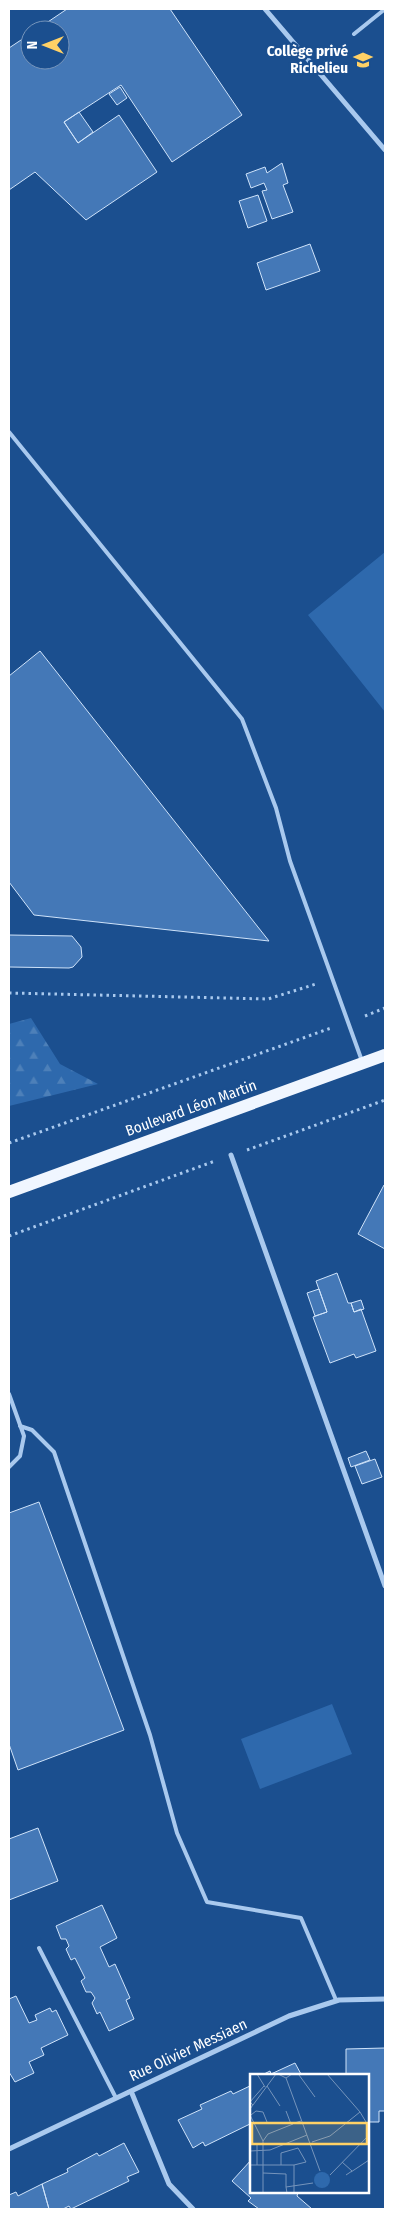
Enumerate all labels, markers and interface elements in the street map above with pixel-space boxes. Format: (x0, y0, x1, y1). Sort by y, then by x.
north arrow (20, 20, 70, 70)
text: N (24, 41, 41, 49)
place label: Collège privé Richelieu (267, 42, 348, 77)
school or university icon: Collège privé Richelieu (352, 49, 374, 71)
street label: Boulevard Léon Martin (123, 1076, 259, 1140)
street label: Rue Olivier Messiaen (126, 2015, 250, 2085)
inset map (250, 2074, 369, 2193)

